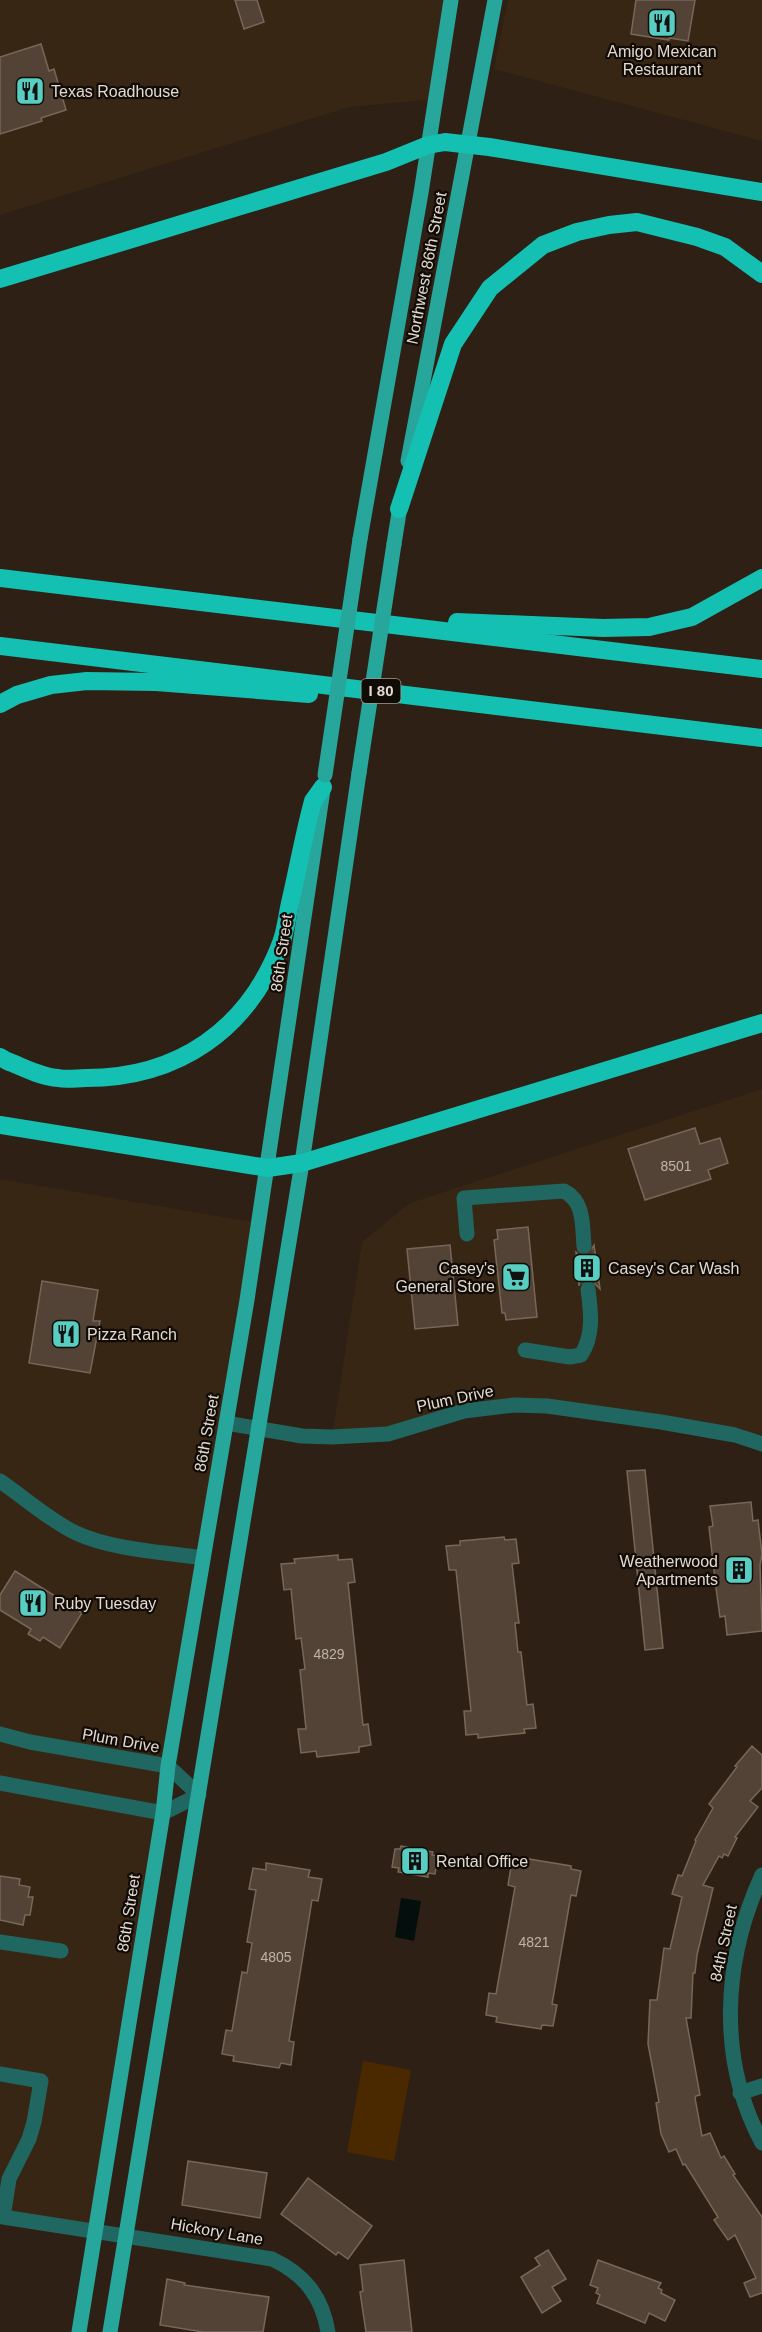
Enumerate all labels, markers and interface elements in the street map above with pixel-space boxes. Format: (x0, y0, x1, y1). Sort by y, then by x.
restaurant icon: Amigo Mexican Restaurant (646, 7, 678, 39)
place label: Amigo Mexican Restaurant (607, 43, 717, 78)
restaurant icon: Texas Roadhouse (14, 75, 46, 107)
place label: Texas Roadhouse (51, 83, 179, 100)
street label: Northwest 86th Street (403, 190, 450, 346)
road number: I 80 (362, 679, 400, 703)
street label: 86th Street (268, 913, 295, 993)
house number: 8501 (660, 1158, 692, 1174)
building icon: Casey's Car Wash (571, 1252, 603, 1284)
place label: Casey's General Store (395, 1260, 495, 1295)
place label: Casey's Car Wash (608, 1260, 739, 1277)
supermarket icon: Casey's General Store (500, 1261, 532, 1293)
restaurant icon: Pizza Ranch (50, 1318, 82, 1350)
place label: Pizza Ranch (87, 1326, 177, 1343)
street label: Plum Drive (415, 1382, 495, 1415)
street label: 86th Street (191, 1393, 222, 1473)
place label: Weatherwood Apartments (620, 1553, 718, 1588)
building icon: Weatherwood Apartments (723, 1554, 755, 1586)
restaurant icon: Ruby Tuesday (17, 1587, 49, 1619)
place label: Ruby Tuesday (54, 1595, 156, 1612)
house number: 4829 (313, 1646, 345, 1662)
street label: Plum Drive (81, 1725, 161, 1756)
building icon: Rental Office (399, 1845, 431, 1877)
place label: Rental Office (436, 1853, 528, 1870)
street label: 86th Street (114, 1873, 143, 1953)
street label: 84th Street (707, 1903, 740, 1983)
house number: 4821 (518, 1934, 550, 1950)
house number: 4805 (260, 1949, 292, 1965)
street label: Hickory Lane (169, 2215, 264, 2248)

